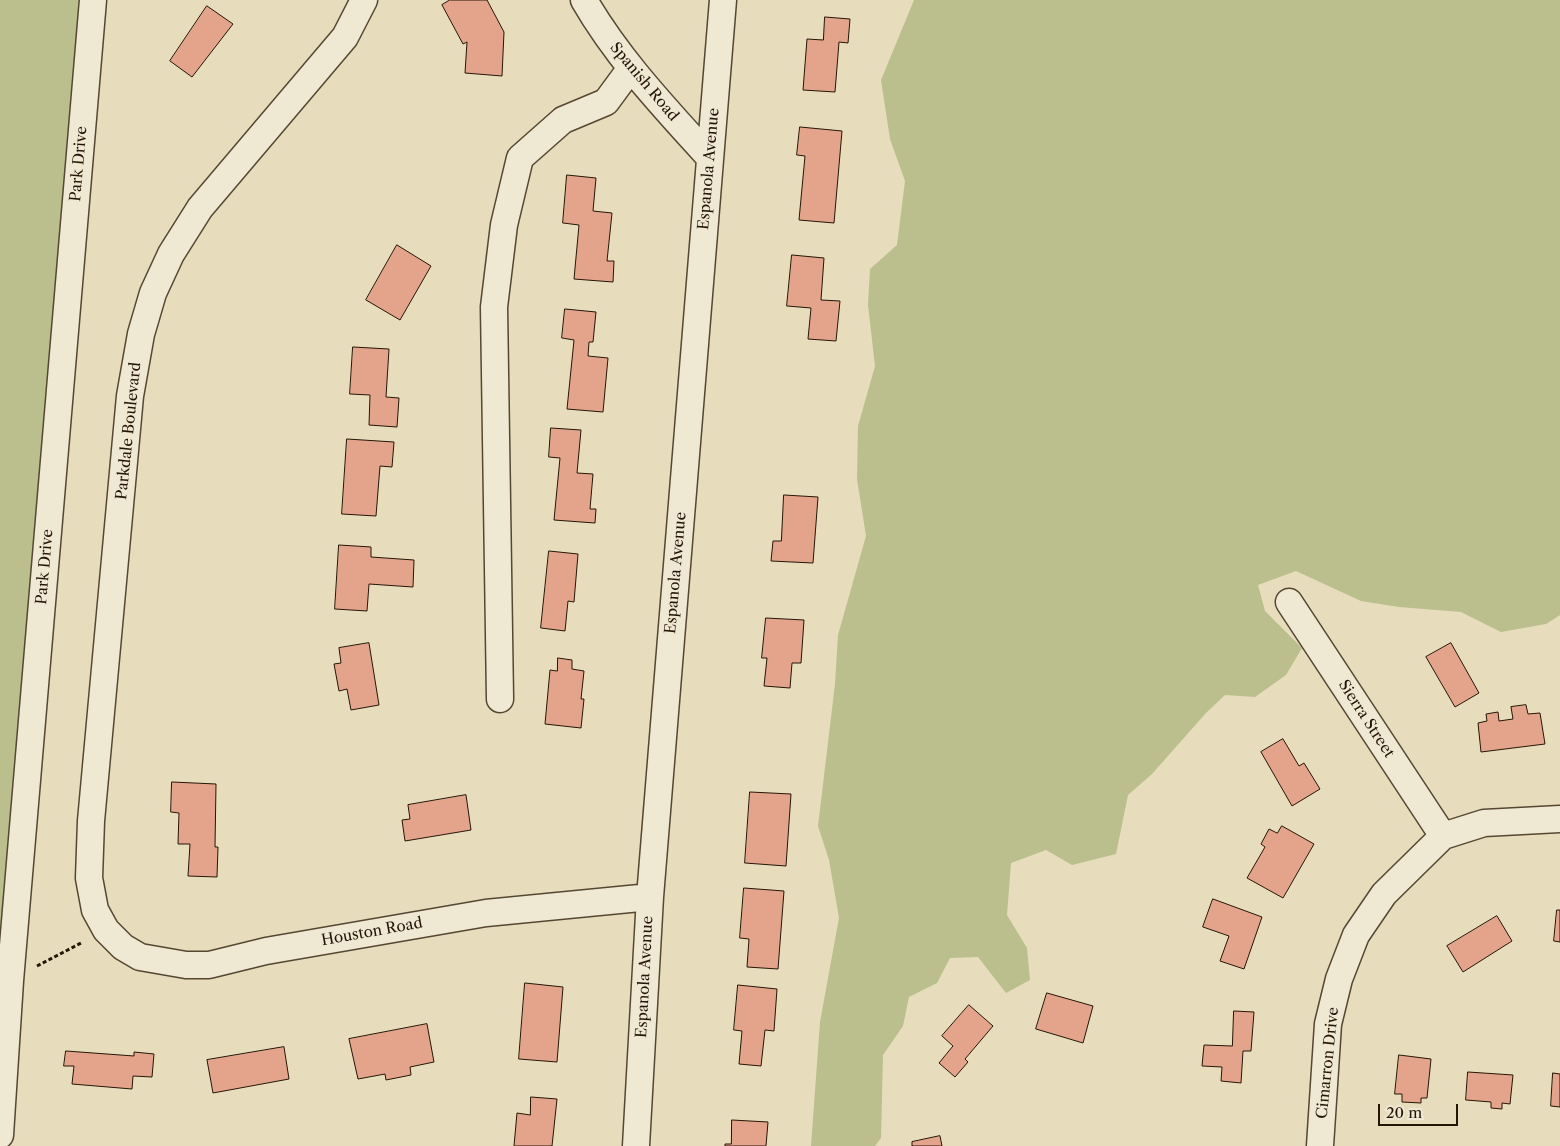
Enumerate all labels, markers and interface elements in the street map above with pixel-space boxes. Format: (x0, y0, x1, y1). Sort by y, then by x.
street label: Spanish Road (606, 39, 682, 125)
street label: Espanola Avenue (695, 107, 723, 231)
street label: Park Drive (67, 126, 91, 202)
street label: Parkdale Boulevard (113, 361, 145, 501)
street label: Espanola Avenue (662, 511, 690, 635)
street label: Park Drive (33, 529, 57, 605)
street label: Sierra Street (1334, 677, 1398, 761)
street label: Houston Road (320, 914, 424, 950)
street label: Espanola Avenue (633, 915, 657, 1039)
street label: Cimarron Drive (1313, 1006, 1343, 1120)
scale bar (1380, 1094, 1460, 1126)
text: 20 m (1386, 1103, 1422, 1122)

